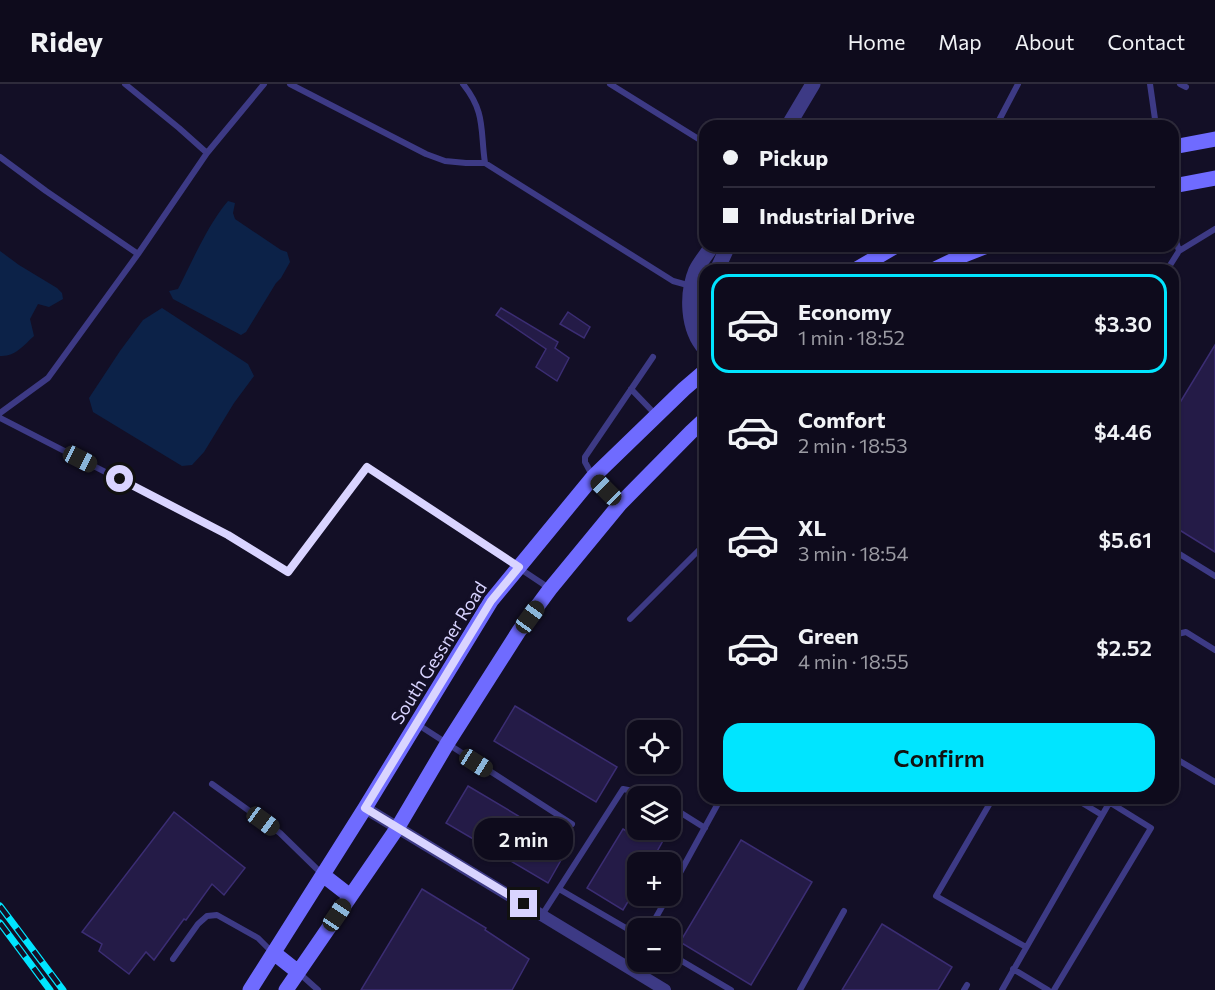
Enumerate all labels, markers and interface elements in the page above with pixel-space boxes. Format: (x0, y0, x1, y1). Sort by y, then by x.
text: Ridey (30, 24, 103, 58)
text: Home (848, 29, 905, 54)
text: Map (938, 29, 982, 54)
text: About (1015, 29, 1074, 54)
text: Contact (1107, 29, 1185, 54)
text: Pickup (759, 144, 828, 171)
text: Industrial Drive (759, 202, 915, 229)
icon: car (726, 297, 780, 351)
text: Economy (798, 298, 892, 325)
text: $3.30 (1094, 310, 1152, 337)
text: 1 min · 18:52 (798, 325, 905, 349)
icon: car (726, 405, 780, 459)
text: Comfort (798, 406, 886, 433)
text: $4.46 (1094, 418, 1152, 445)
text: 2 min · 18:53 (798, 433, 908, 457)
car (60, 443, 100, 475)
route start (106, 465, 133, 492)
car (587, 471, 625, 509)
icon: car (726, 513, 780, 567)
text: XL (798, 514, 826, 541)
text: $5.61 (1098, 526, 1152, 553)
text: 3 min · 18:54 (798, 541, 909, 565)
street label: South Gessner Road (385, 577, 491, 728)
car (512, 597, 548, 637)
icon: car (726, 621, 780, 675)
text: Green (798, 622, 859, 649)
text: $2.52 (1096, 634, 1152, 661)
text: 4 min · 18:55 (798, 649, 909, 673)
map controls (627, 720, 681, 972)
button: locate (627, 720, 681, 774)
button: Confirm (723, 723, 1155, 792)
car (456, 746, 496, 780)
button: layers (627, 786, 681, 840)
car (243, 803, 283, 839)
callout: 2 min (474, 817, 574, 859)
text: 2 min (499, 827, 548, 851)
button: + (627, 852, 681, 906)
route end (510, 890, 537, 917)
car (319, 895, 355, 935)
button: − (627, 918, 681, 972)

